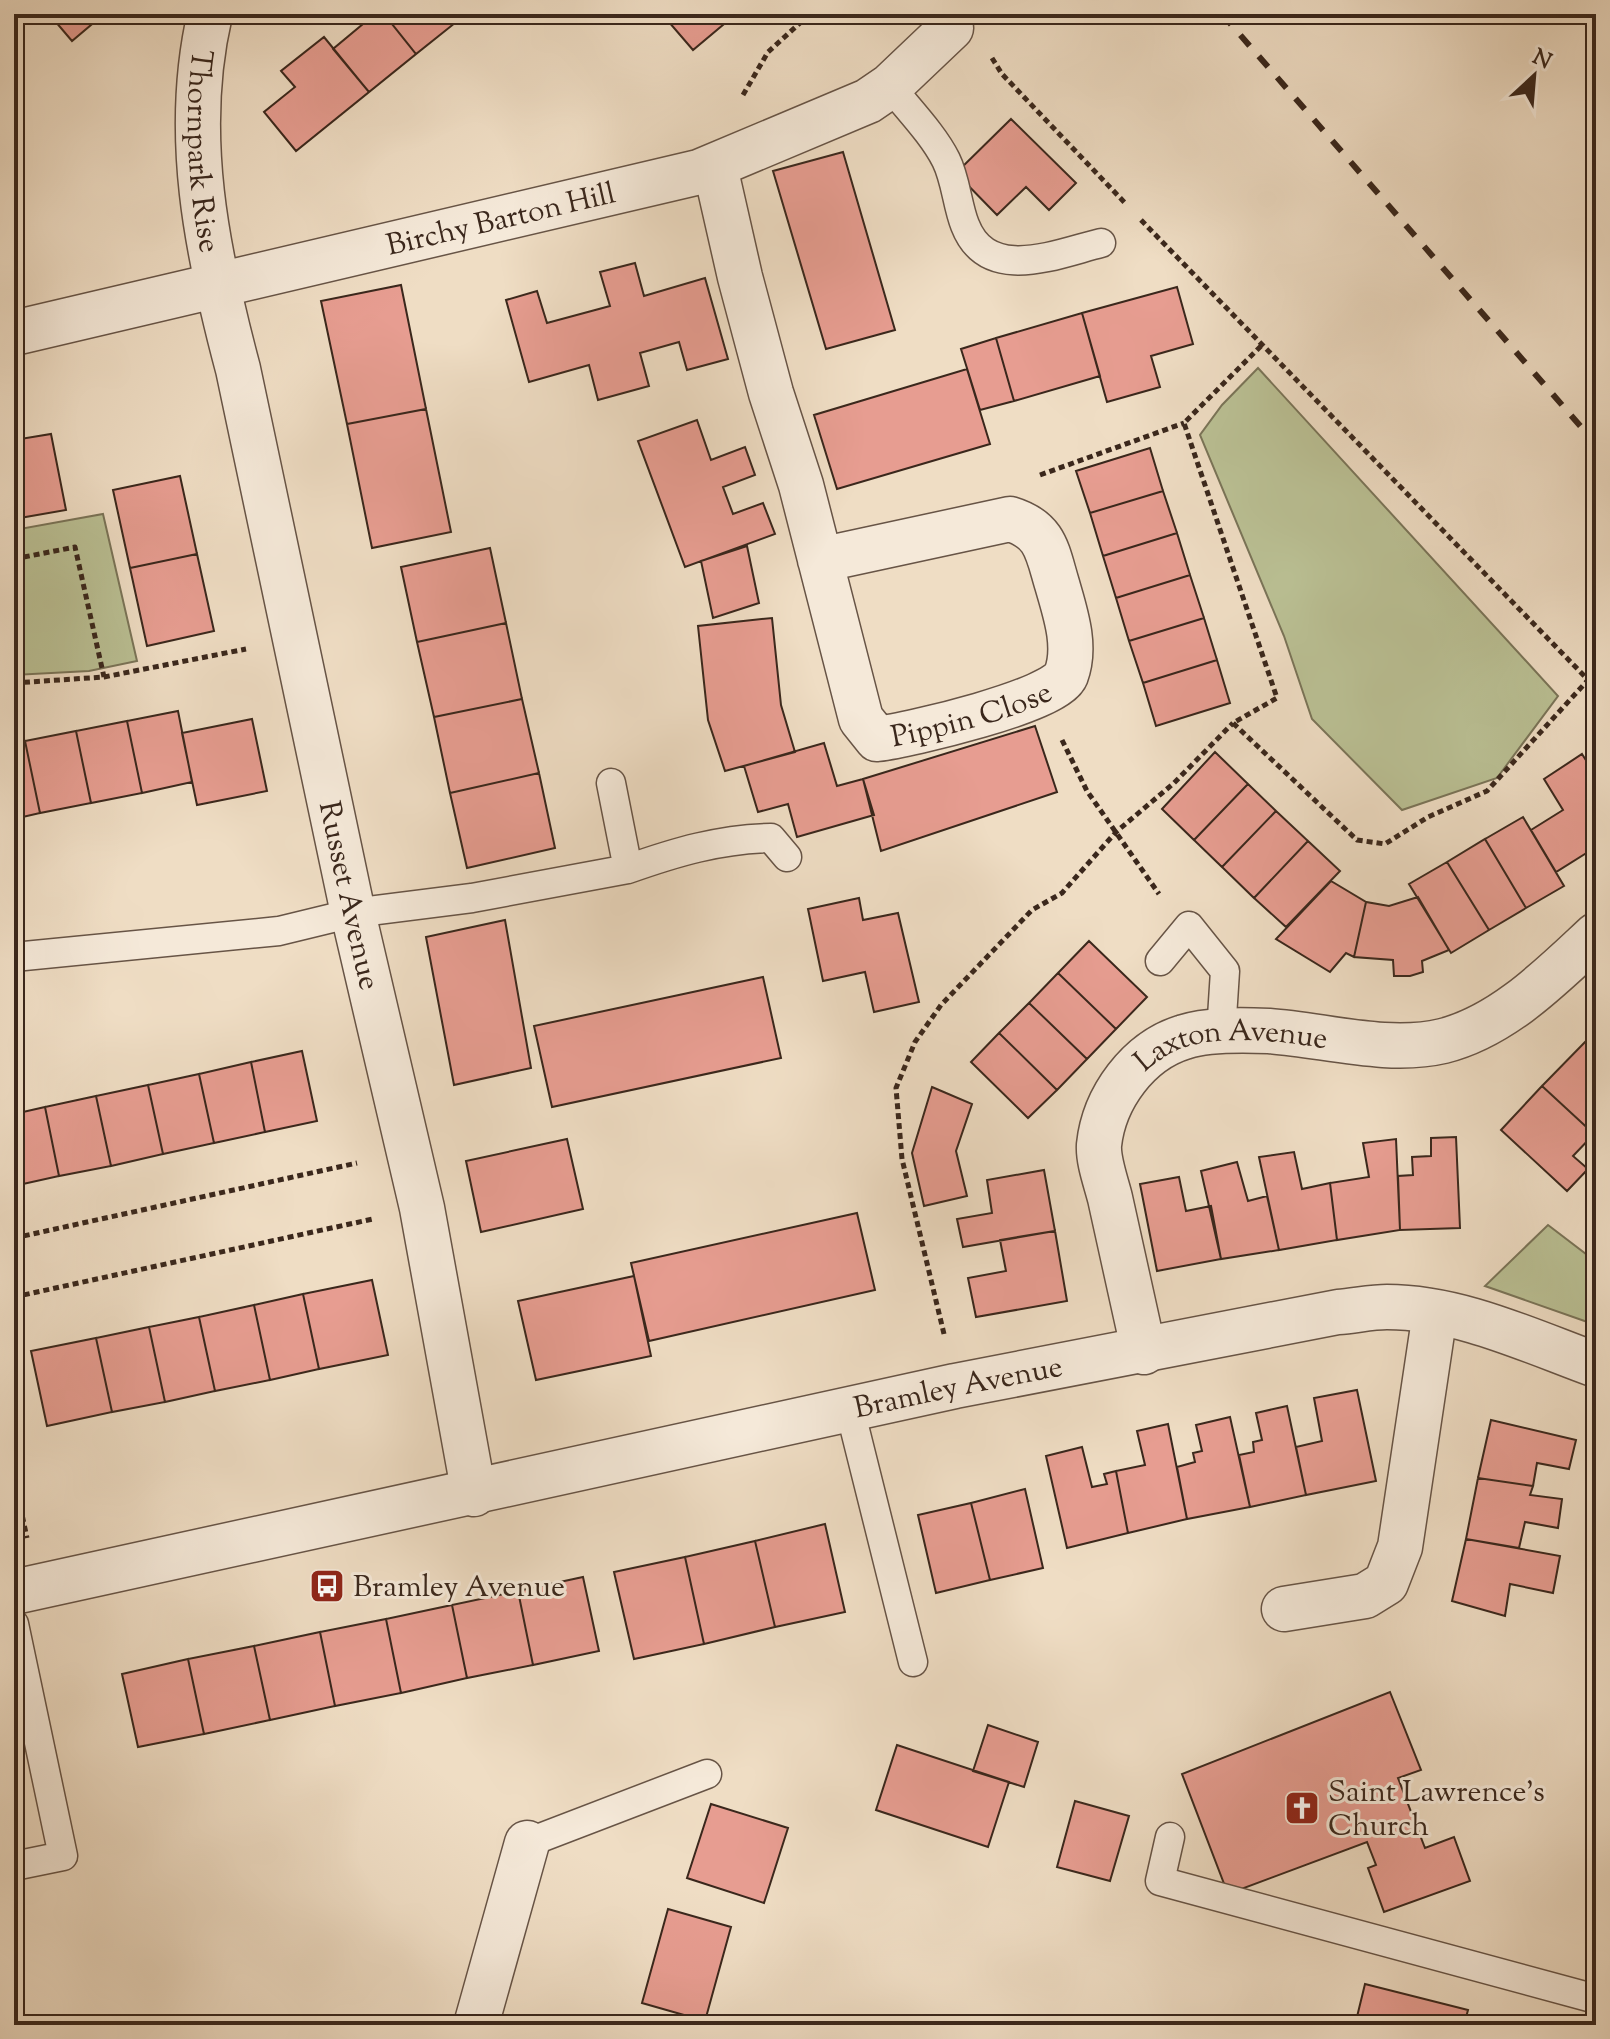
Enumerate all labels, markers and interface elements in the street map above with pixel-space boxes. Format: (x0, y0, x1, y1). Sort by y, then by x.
north arrow (1494, 36, 1574, 116)
text: N (1527, 42, 1557, 79)
street label: Thornpark Rise (174, 47, 229, 256)
street label: Birchy Barton Hill (382, 173, 620, 269)
street label: Pippin Close (887, 672, 1060, 760)
street label: Russet Avenue (306, 797, 389, 995)
street label: Laxton Avenue (1125, 1011, 1330, 1083)
street label: Bramley Avenue (850, 1347, 1066, 1432)
bus stop icon: Bramley Avenue (308, 1567, 346, 1605)
place label: Bramley Avenue (353, 1567, 565, 1610)
place label: Saint Lawrence's Church (1328, 1772, 1545, 1849)
church icon: Saint Lawrence's Church (1283, 1789, 1321, 1827)

